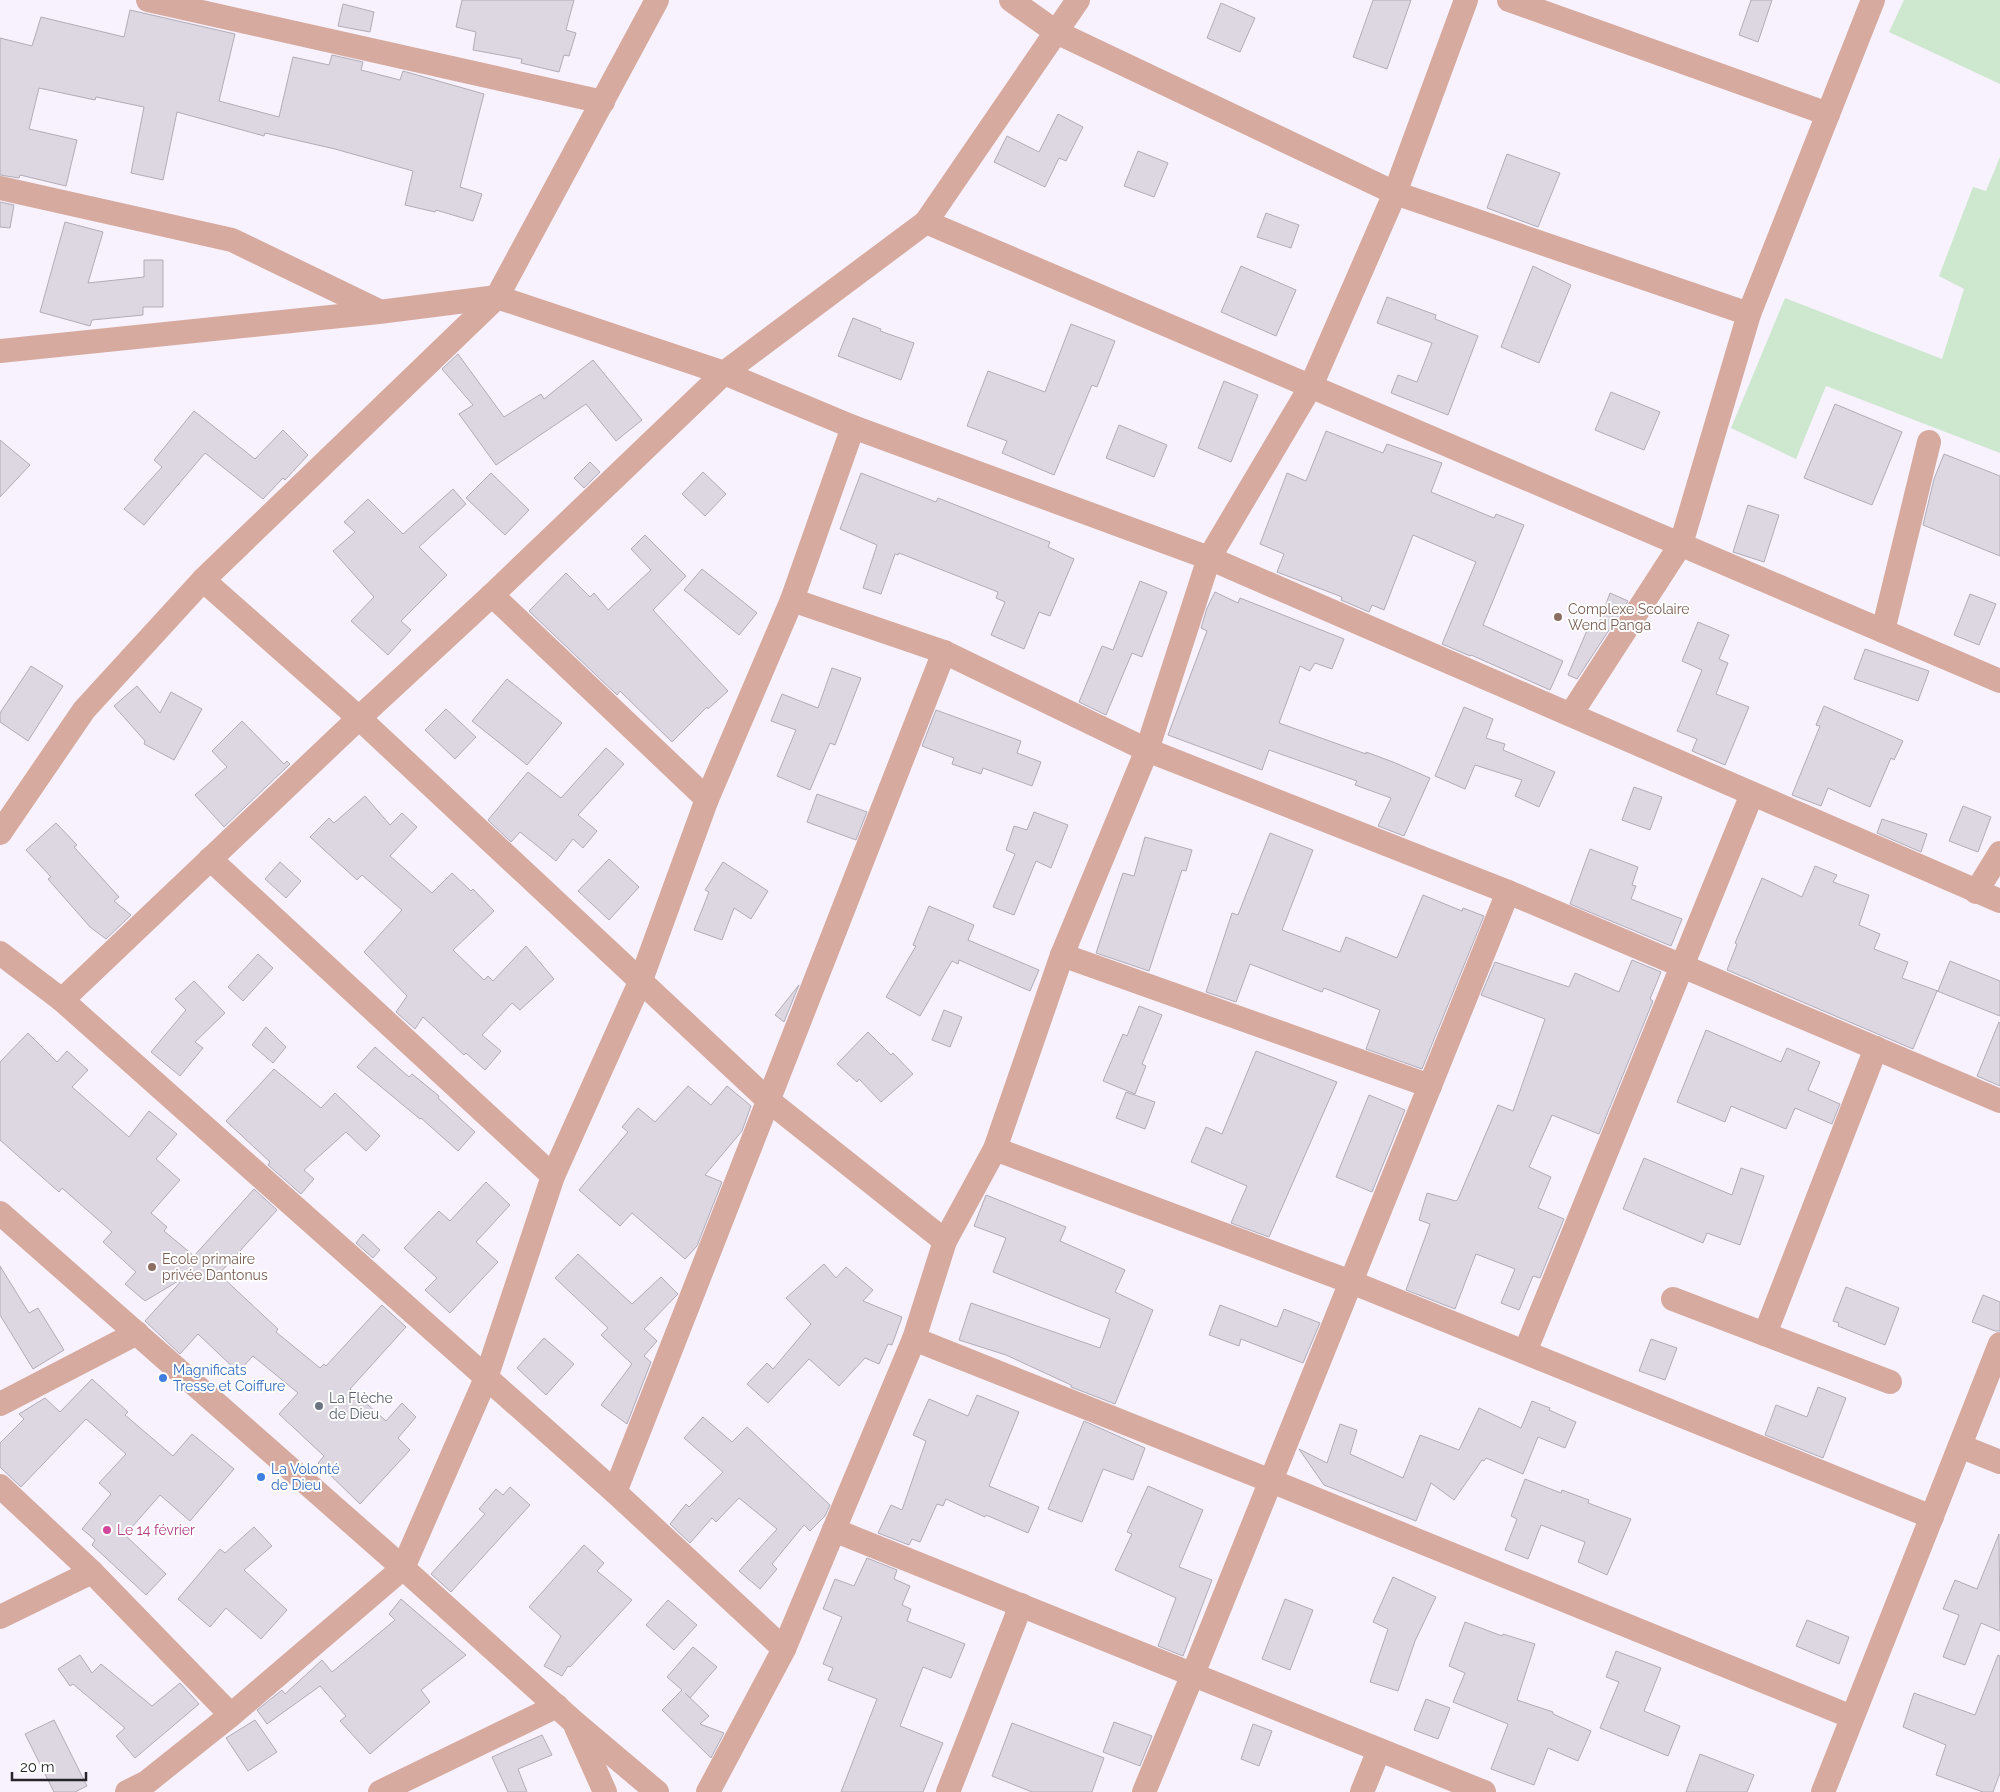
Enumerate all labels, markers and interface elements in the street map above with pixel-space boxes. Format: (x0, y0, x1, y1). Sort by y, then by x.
place label: Complexe Scolaire Wend Panga (1568, 601, 1690, 633)
marker: Complexe Scolaire Wend Panga (1552, 611, 1564, 623)
place label: Ecole primaire privée Dantonus (162, 1251, 268, 1283)
marker: Ecole primaire privée Dantonus (146, 1261, 158, 1273)
place label: Magnificats Tresse et Coiffure (173, 1362, 285, 1394)
marker: Magnificats Tresse et Coiffure (157, 1372, 169, 1384)
place label: La Flèche de Dieu (329, 1390, 393, 1422)
marker: La Flèche de Dieu (313, 1400, 325, 1412)
place label: La Volonté de Dieu (271, 1461, 340, 1493)
marker: La Volonté de Dieu (255, 1471, 267, 1483)
place label: Le 14 février (117, 1522, 195, 1538)
marker: Le 14 février (101, 1524, 113, 1536)
scale bar (12, 1750, 86, 1782)
text: 20 m (20, 1758, 55, 1776)

